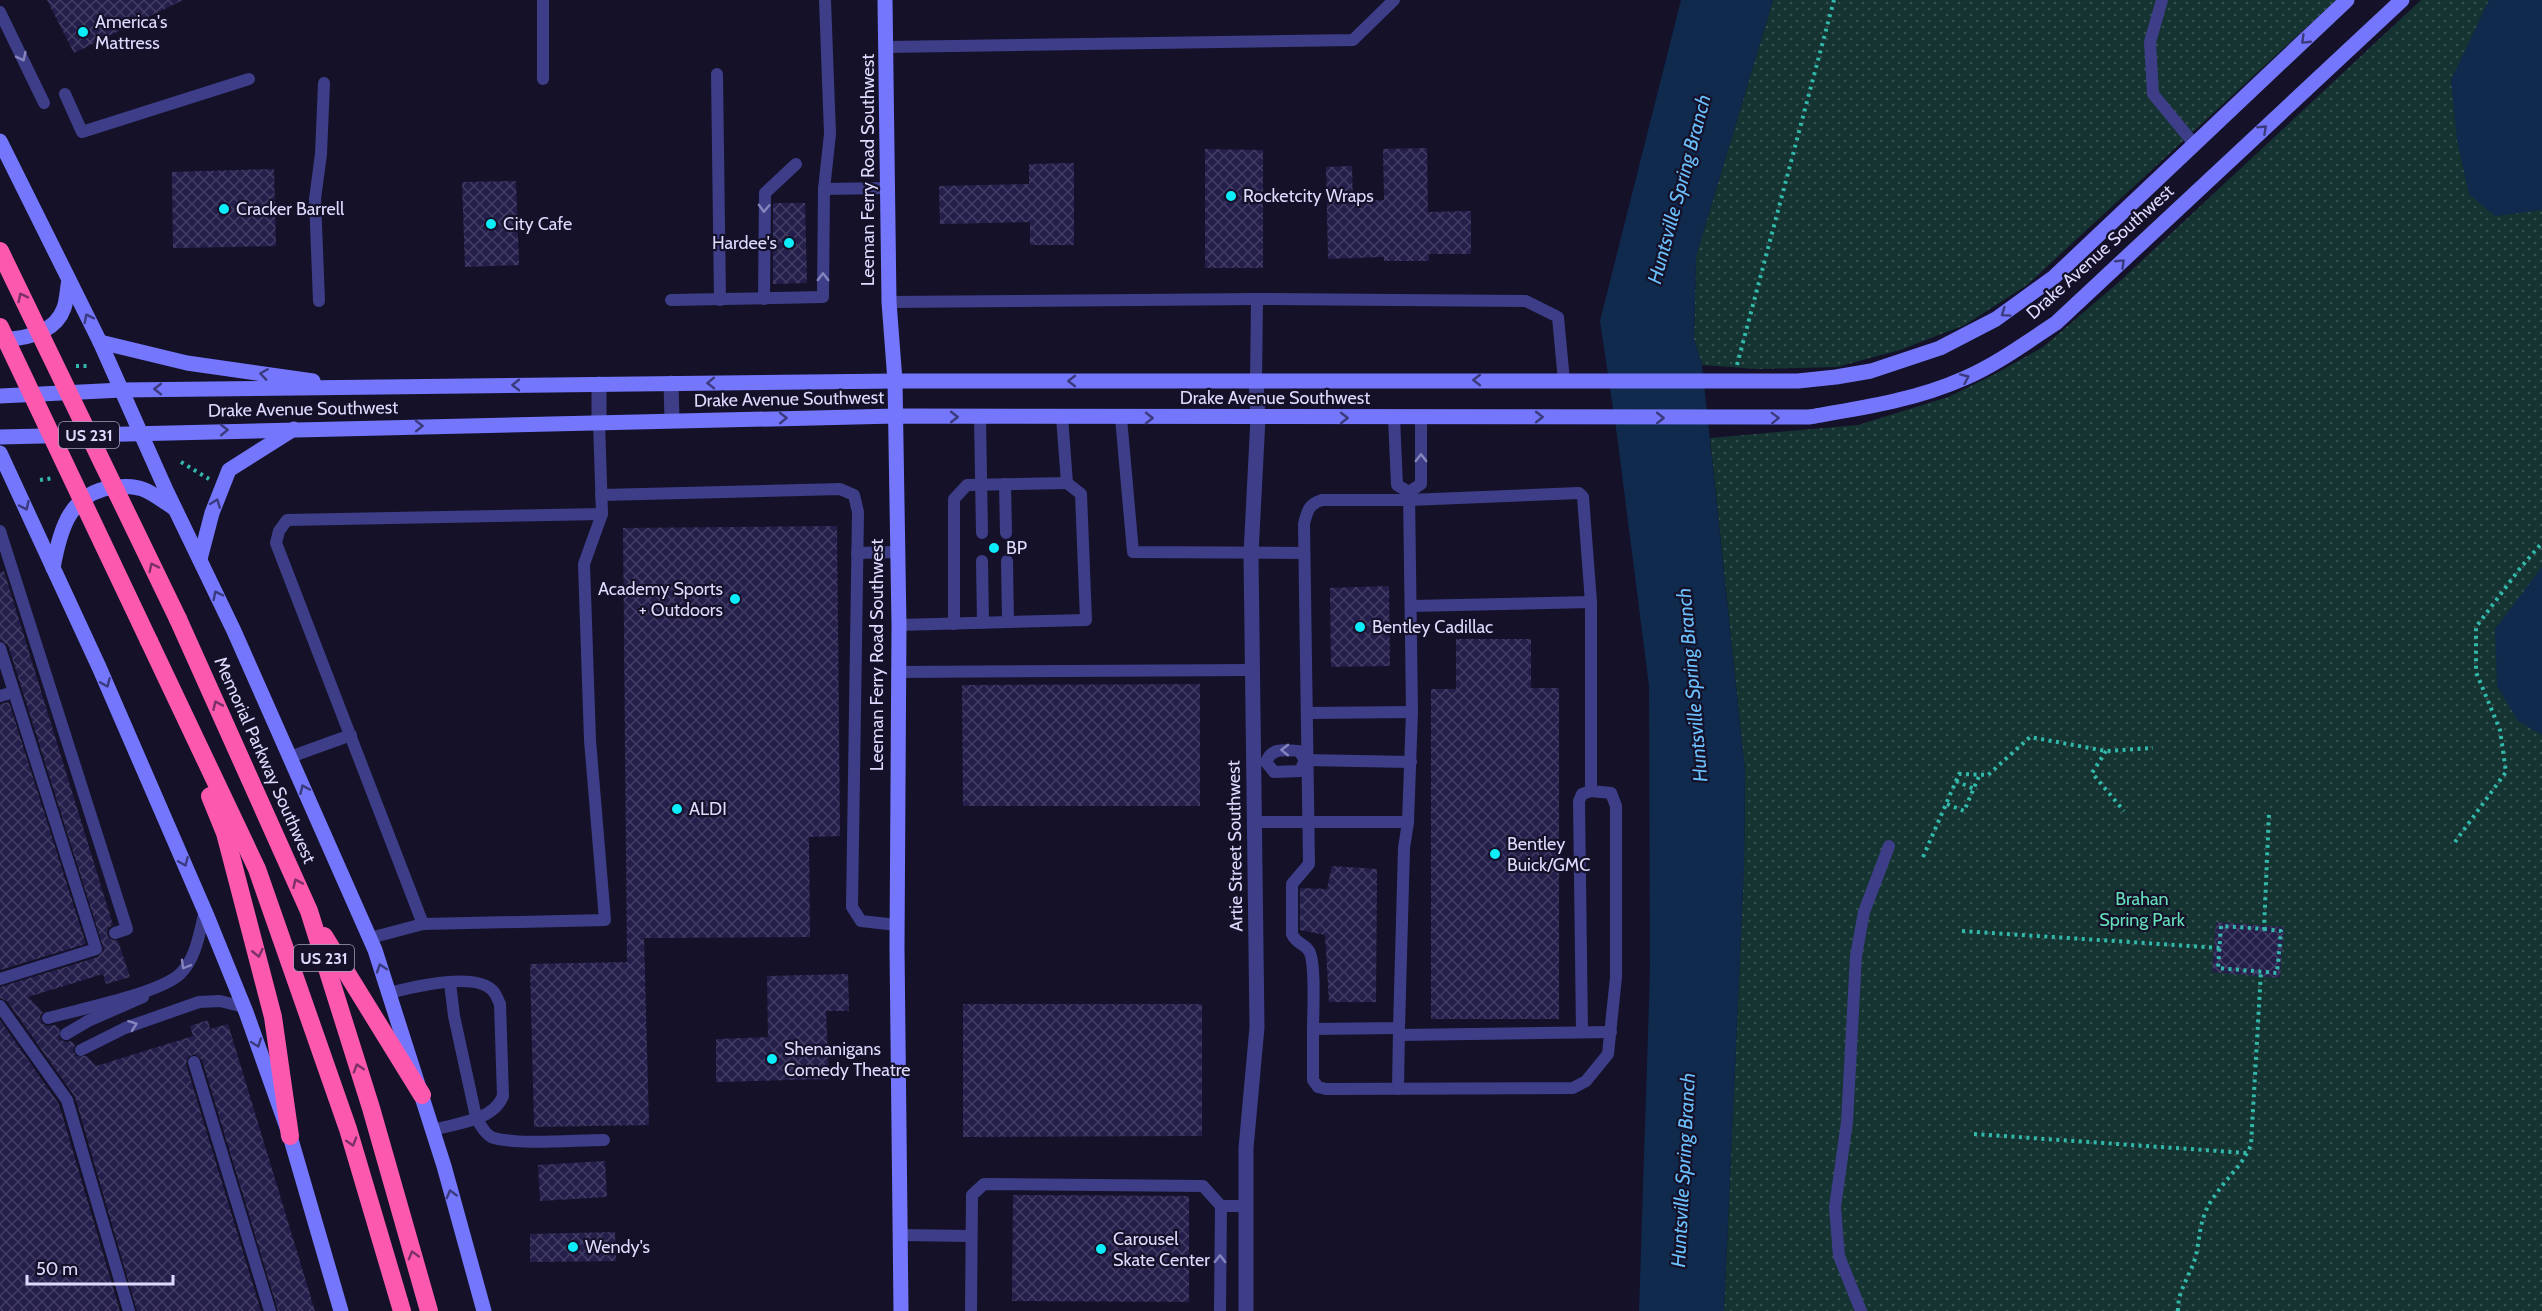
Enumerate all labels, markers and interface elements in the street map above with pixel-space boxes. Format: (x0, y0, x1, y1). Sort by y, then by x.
place label: America's Mattress (95, 11, 167, 54)
marker: America's Mattress (76, 25, 90, 39)
one-way arrow (2301, 33, 2312, 44)
one-way arrow (15, 51, 27, 62)
street label: Leeman Ferry Road Southwest (857, 54, 879, 286)
water label: Huntsville Spring Branch (1642, 92, 1716, 286)
one-way arrow (2256, 125, 2266, 136)
street label: Drake Avenue Southwest (2022, 180, 2178, 324)
place label: Rocketcity Wraps (1243, 185, 1374, 207)
marker: Rocketcity Wraps (1224, 189, 1238, 203)
place label: Cracker Barrell (236, 198, 345, 220)
marker: Cracker Barrell (217, 202, 231, 216)
one-way arrow (757, 204, 770, 213)
place label: City Cafe (503, 213, 572, 235)
marker: City Cafe (484, 217, 498, 231)
place label: Hardee's (712, 232, 777, 254)
marker: Hardee's (782, 236, 796, 250)
one-way arrow (2113, 259, 2124, 270)
one-way arrow (817, 273, 830, 282)
one-way arrow (18, 292, 29, 303)
one-way arrow (2001, 306, 2012, 317)
one-way arrow (84, 313, 95, 324)
one-way arrow (260, 368, 269, 380)
one-way arrow (1958, 373, 1969, 385)
one-way arrow (1473, 374, 1482, 386)
one-way arrow (1067, 375, 1076, 387)
one-way arrow (706, 376, 715, 389)
one-way arrow (511, 379, 520, 391)
one-way arrow (154, 383, 163, 396)
street label: Drake Avenue Southwest (694, 386, 884, 412)
street label: Drake Avenue Southwest (1180, 387, 1370, 409)
street label: Drake Avenue Southwest (208, 396, 398, 422)
one-way arrow (950, 411, 959, 423)
one-way arrow (1535, 411, 1544, 423)
one-way arrow (779, 412, 788, 424)
one-way arrow (1145, 412, 1154, 424)
one-way arrow (1340, 412, 1349, 424)
one-way arrow (1656, 412, 1665, 424)
one-way arrow (1771, 412, 1780, 425)
one-way arrow (414, 420, 423, 432)
road number: US 231 (59, 422, 119, 448)
one-way arrow (219, 424, 228, 436)
one-way arrow (1415, 454, 1427, 463)
one-way arrow (209, 498, 221, 509)
one-way arrow (17, 500, 29, 511)
place label: BP (1006, 537, 1027, 559)
street label: Leeman Ferry Road Southwest (866, 539, 888, 771)
marker: BP (987, 541, 1001, 555)
one-way arrow (148, 562, 160, 573)
place label: Academy Sports + Outdoors (598, 578, 723, 621)
water label: Huntsville Spring Branch (1672, 587, 1712, 783)
one-way arrow (213, 590, 224, 601)
marker: Academy Sports + Outdoors (728, 592, 742, 606)
place label: Bentley Cadillac (1372, 616, 1493, 638)
marker: Bentley Cadillac (1353, 620, 1367, 634)
street label: Memorial Parkway Southwest (209, 653, 321, 867)
one-way arrow (99, 677, 111, 688)
one-way arrow (212, 700, 224, 711)
one-way arrow (1280, 744, 1289, 757)
street label: Artie Street Southwest (1223, 760, 1247, 932)
one-way arrow (299, 784, 311, 795)
place label: ALDI (689, 798, 727, 820)
marker: ALDI (670, 802, 684, 816)
place label: Bentley Buick/GMC (1507, 833, 1590, 876)
marker: Bentley Buick/GMC (1488, 847, 1502, 861)
one-way arrow (177, 856, 189, 867)
one-way arrow (292, 878, 304, 889)
park label: Brahan Spring Park (2099, 888, 2186, 931)
road number: US 231 (294, 945, 354, 971)
one-way arrow (250, 948, 263, 958)
one-way arrow (181, 959, 193, 969)
one-way arrow (375, 963, 388, 974)
one-way arrow (127, 1020, 138, 1032)
one-way arrow (250, 1037, 263, 1048)
place label: Shenanigans Comedy Theatre (784, 1038, 911, 1081)
marker: Shenanigans Comedy Theatre (765, 1052, 779, 1066)
one-way arrow (353, 1063, 365, 1074)
water label: Huntsville Spring Branch (1666, 1072, 1700, 1268)
one-way arrow (345, 1136, 357, 1147)
one-way arrow (446, 1189, 459, 1199)
place label: Carousel Skate Center (1113, 1228, 1210, 1271)
place label: Wendy's (585, 1236, 650, 1258)
marker: Wendy's (566, 1240, 580, 1254)
marker: Carousel Skate Center (1094, 1242, 1108, 1256)
scale bar (27, 1248, 172, 1286)
one-way arrow (408, 1250, 420, 1261)
one-way arrow (1214, 1254, 1226, 1263)
text: 50 m (36, 1258, 78, 1280)

